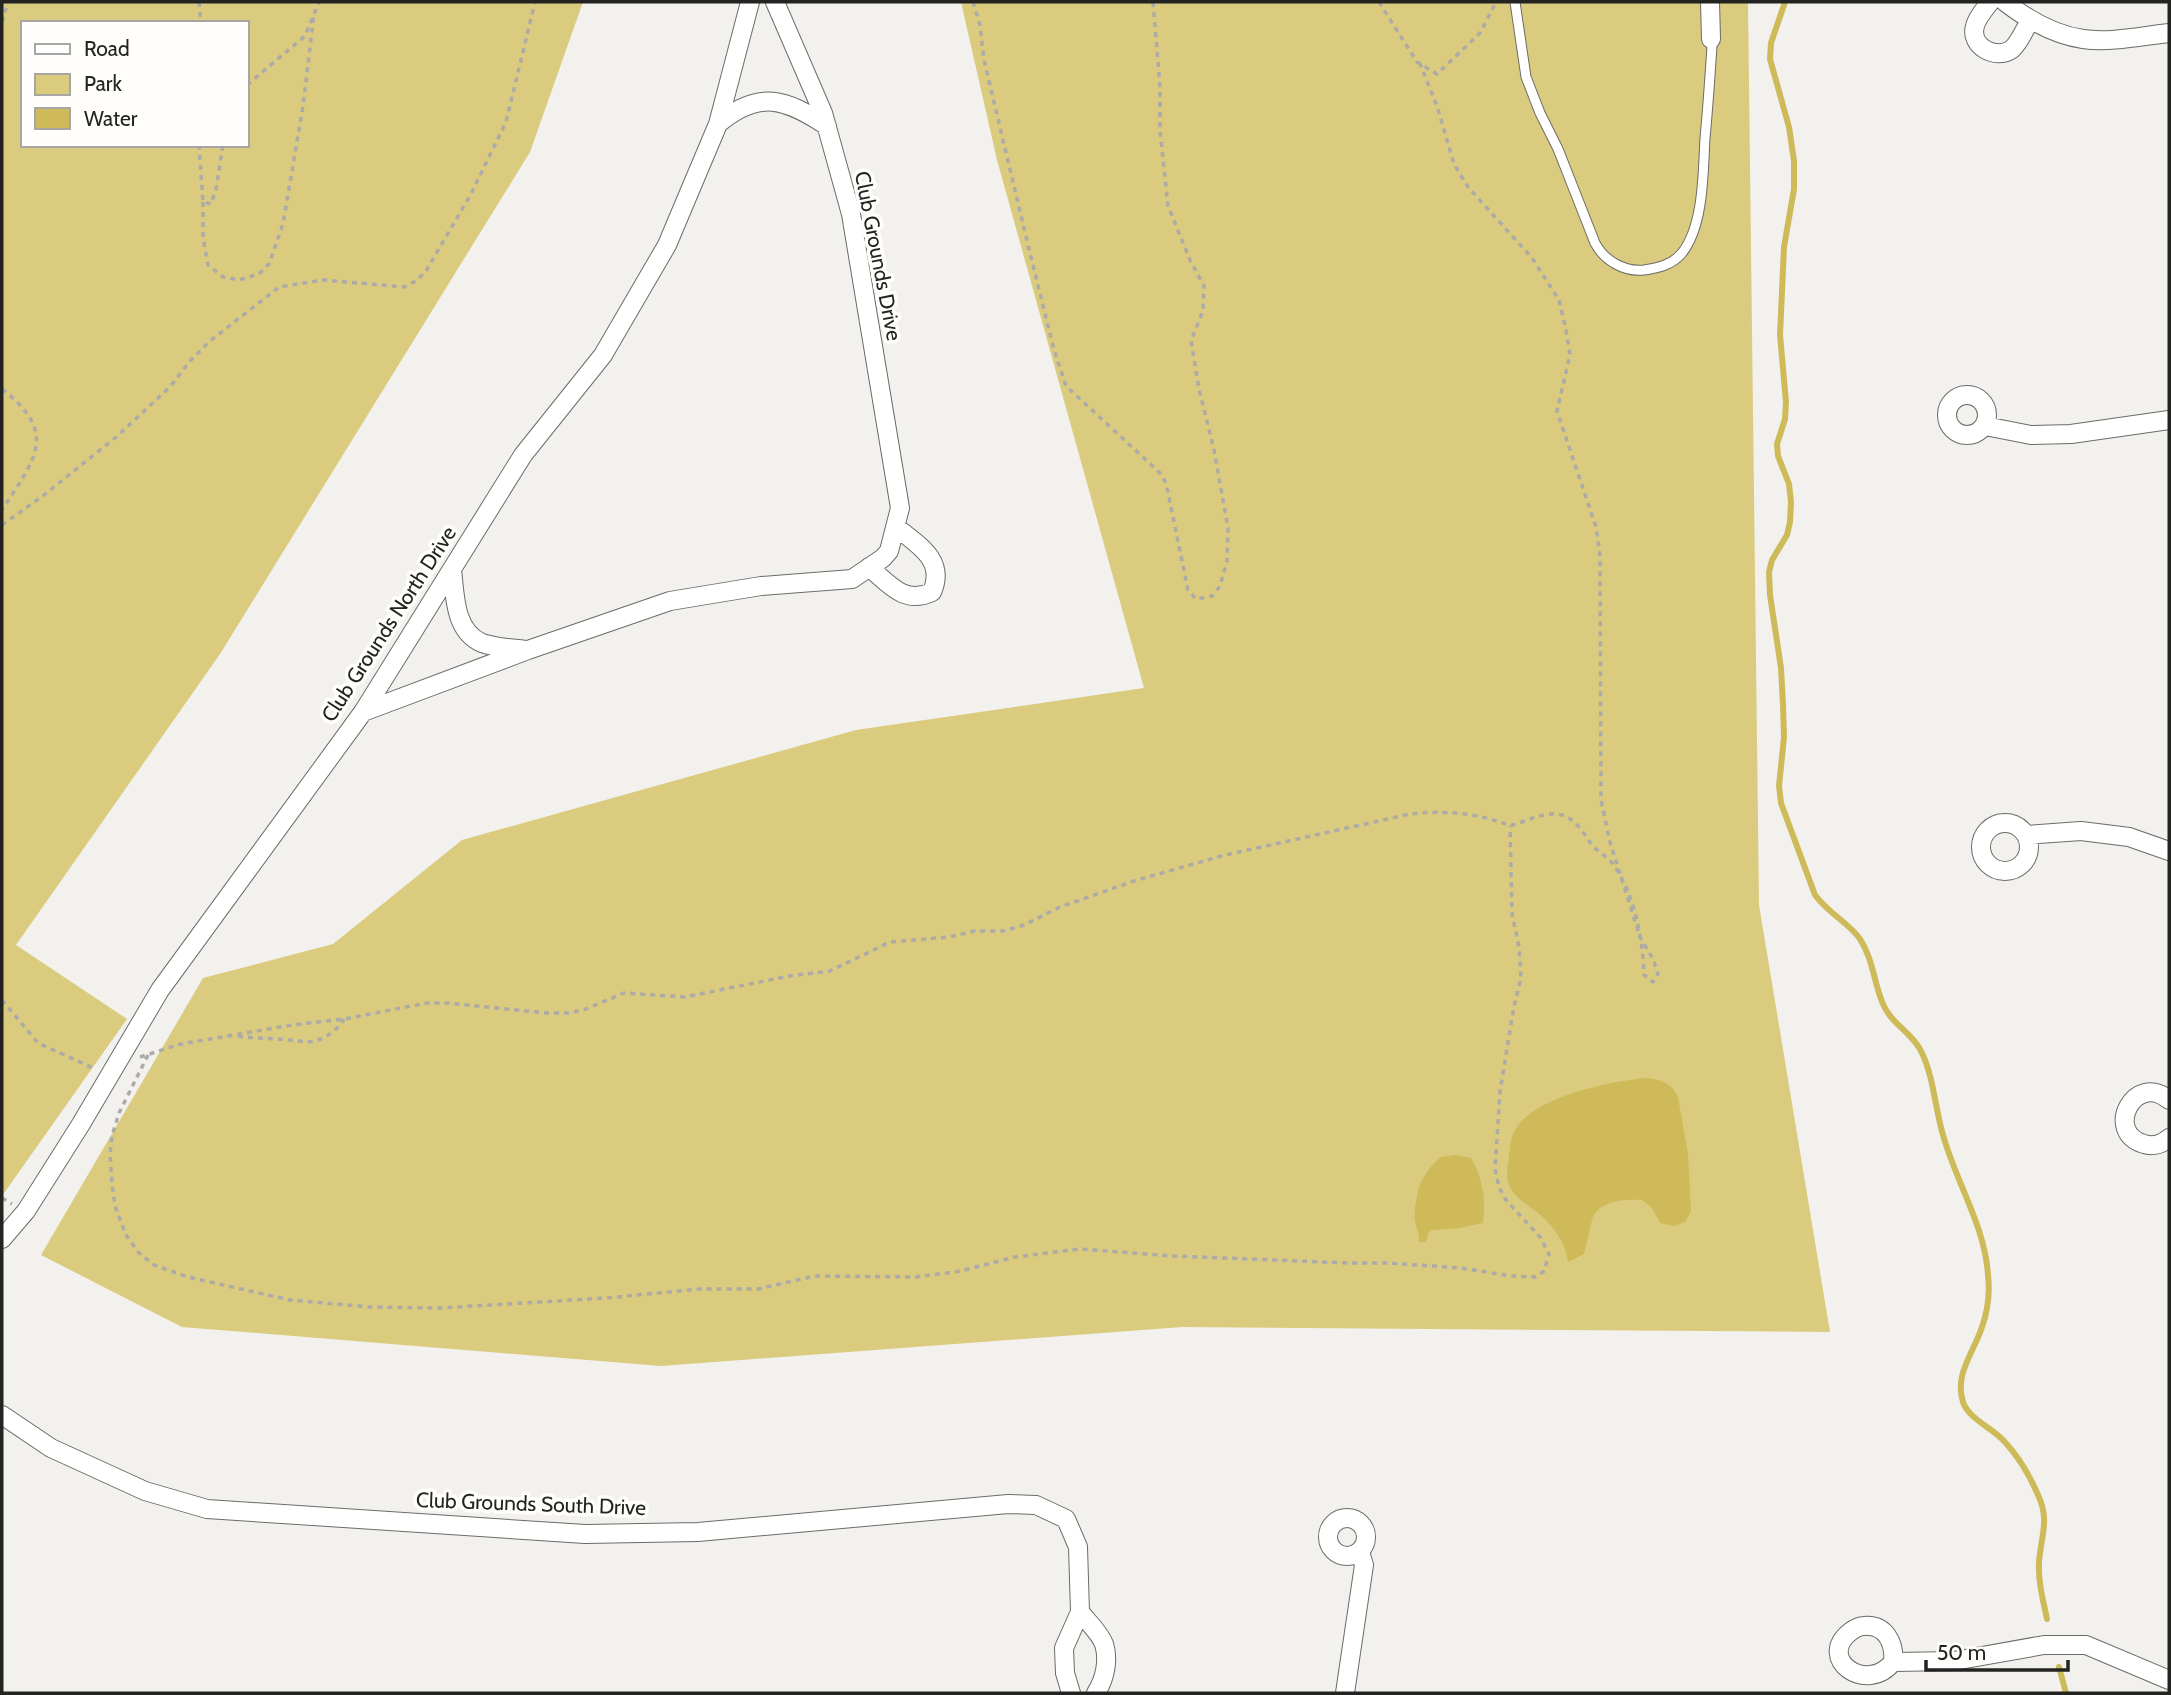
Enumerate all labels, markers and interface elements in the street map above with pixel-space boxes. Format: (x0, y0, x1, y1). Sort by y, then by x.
legend (21, 21, 248, 147)
text: Road (84, 36, 130, 61)
text: Park (84, 71, 122, 96)
text: Water (84, 106, 138, 131)
street label: Club Grounds Drive (850, 169, 907, 343)
street label: Club Grounds North Drive (316, 521, 461, 726)
street label: Club Grounds South Drive (416, 1487, 647, 1520)
scale bar (1926, 1628, 2068, 1672)
text: 50 m (1937, 1640, 1986, 1665)

